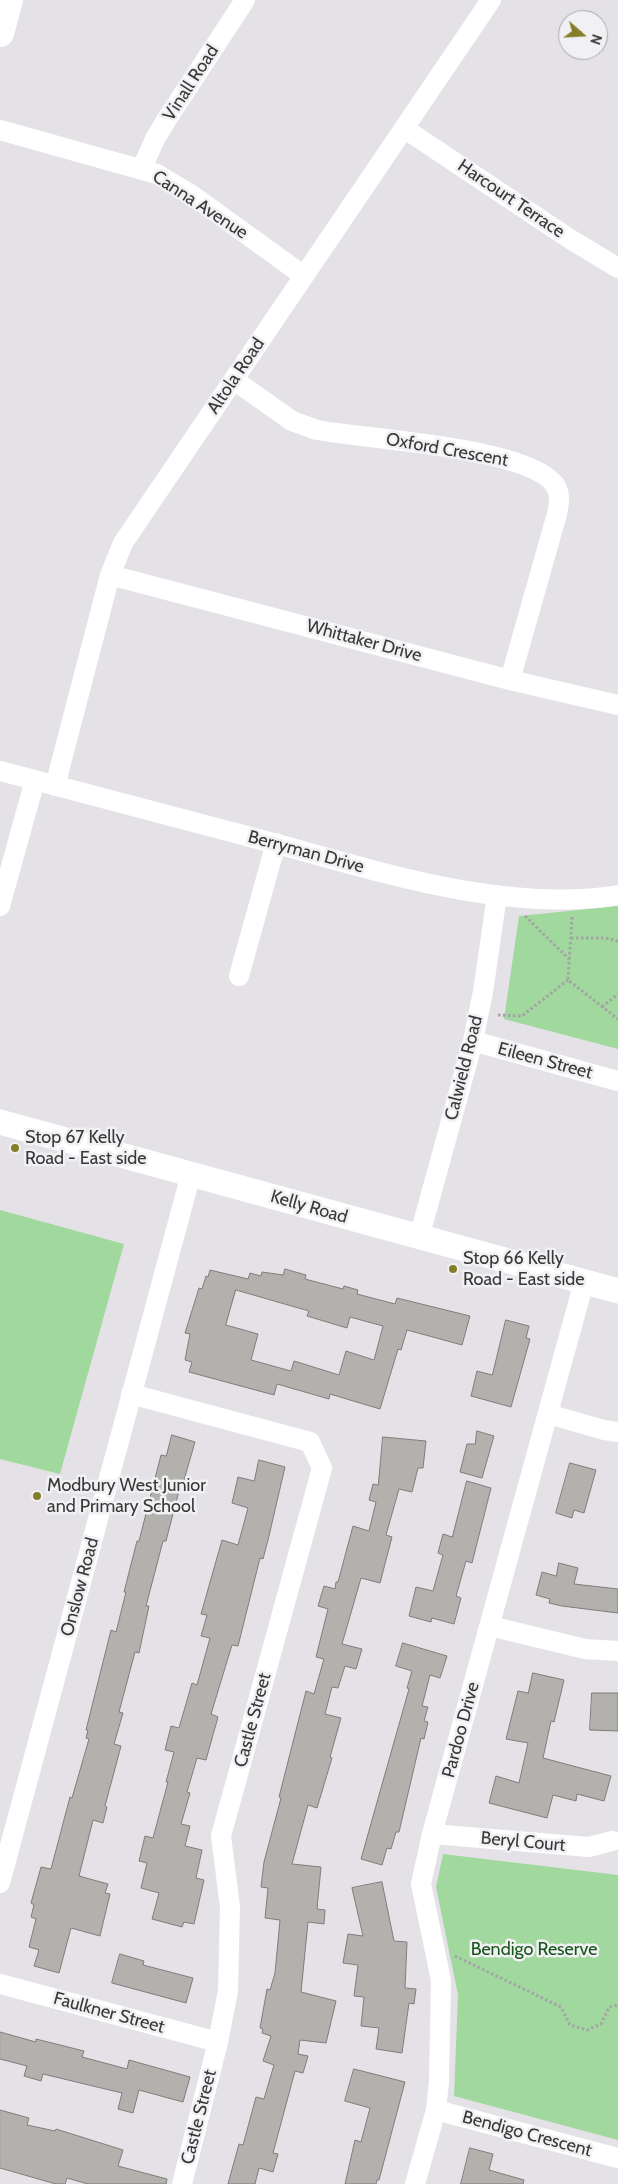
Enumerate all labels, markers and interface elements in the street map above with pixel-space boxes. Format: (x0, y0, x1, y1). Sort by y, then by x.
north arrow (558, 10, 608, 60)
text: N (586, 32, 606, 47)
street label: Vinall Road (159, 41, 223, 125)
street label: Harcourt Terrace (453, 155, 569, 243)
street label: Canna Avenue (148, 166, 252, 244)
street label: Altola Road (203, 334, 269, 418)
street label: Oxford Crescent (384, 429, 510, 471)
street label: Whittaker Drive (304, 615, 424, 667)
street label: Berryman Drive (246, 826, 366, 878)
street label: Calwield Road (441, 1013, 487, 1123)
street label: Eileen Street (495, 1038, 595, 1084)
place label: Stop 67 Kelly Road - East side (25, 1127, 146, 1170)
marker: Stop 67 Kelly Road - East side (9, 1142, 21, 1154)
street label: Kelly Road (268, 1186, 350, 1228)
place label: Stop 66 Kelly Road - East side (463, 1248, 584, 1290)
marker: Stop 66 Kelly Road - East side (447, 1263, 459, 1275)
place label: Modbury West Junior and Primary School (47, 1475, 206, 1518)
marker: Modbury West Junior and Primary School (31, 1490, 43, 1502)
street label: Onslow Road (56, 1535, 104, 1639)
street label: Castle Street (230, 1670, 276, 1770)
street label: Pardoo Drive (438, 1680, 484, 1780)
street label: Beryl Court (480, 1828, 566, 1856)
park label: Bendigo Reserve (471, 1939, 597, 1961)
street label: Faulkner Street (51, 1988, 167, 2038)
street label: Castle Street (177, 2067, 221, 2167)
street label: Bendigo Crescent (460, 2106, 594, 2162)

